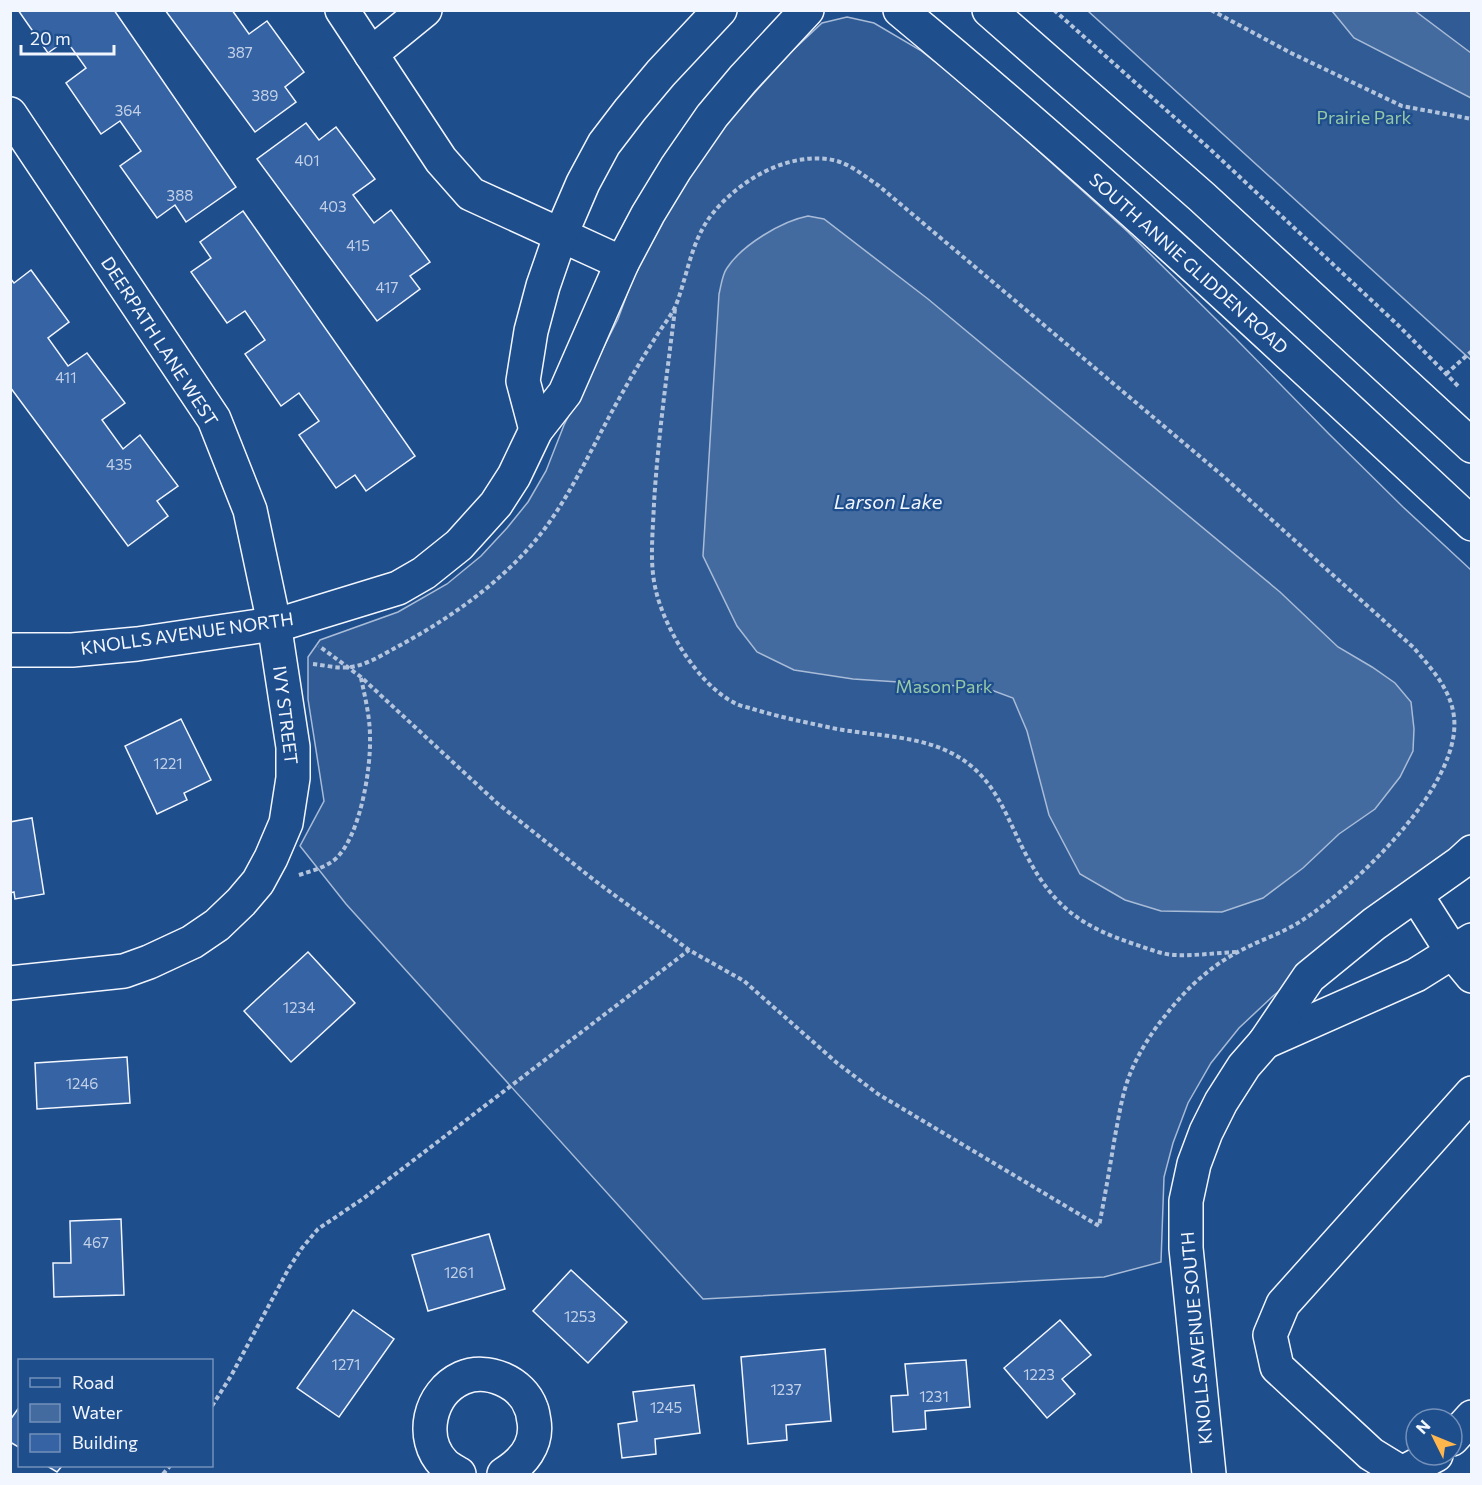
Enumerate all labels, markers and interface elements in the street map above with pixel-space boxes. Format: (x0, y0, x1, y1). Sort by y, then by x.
scale bar (21, 18, 114, 56)
text: 20 m (30, 27, 71, 49)
house number: 387 (227, 43, 253, 61)
house number: 389 (252, 86, 278, 104)
house number: 364 (115, 101, 141, 119)
park label: Prairie Park (1317, 106, 1412, 128)
house number: 401 (294, 151, 320, 169)
street label: SOUTH ANNIE GLIDDEN ROAD (1085, 168, 1293, 358)
house number: 388 (167, 186, 193, 204)
house number: 403 (319, 197, 347, 215)
house number: 415 (346, 236, 370, 254)
street label: DEERPATH LANE WEST (97, 252, 223, 430)
house number: 417 (376, 278, 399, 296)
house number: 411 (55, 368, 77, 386)
house number: 435 (106, 455, 132, 473)
water label: Larson Lake (834, 489, 943, 513)
street label: KNOLLS AVENUE NORTH (79, 607, 295, 659)
street label: IVY STREET (269, 664, 303, 766)
park label: Mason Park (896, 675, 993, 697)
house number: 1221 (153, 754, 183, 772)
house number: 1234 (283, 998, 315, 1016)
house number: 1246 (66, 1074, 98, 1092)
street label: KNOLLS AVENUE SOUTH (1176, 1231, 1216, 1445)
house number: 467 (83, 1233, 109, 1251)
house number: 1261 (444, 1263, 474, 1281)
house number: 1253 (564, 1307, 596, 1325)
house number: 1271 (331, 1355, 361, 1373)
legend (18, 1359, 213, 1467)
house number: 1223 (1023, 1365, 1055, 1383)
text: Road (72, 1371, 114, 1393)
house number: 1237 (770, 1380, 802, 1398)
house number: 1231 (919, 1387, 949, 1405)
house number: 1245 (650, 1398, 682, 1416)
text: Water (72, 1401, 123, 1423)
north arrow (1404, 1407, 1464, 1467)
text: N (1412, 1416, 1434, 1437)
text: Building (72, 1431, 138, 1453)

